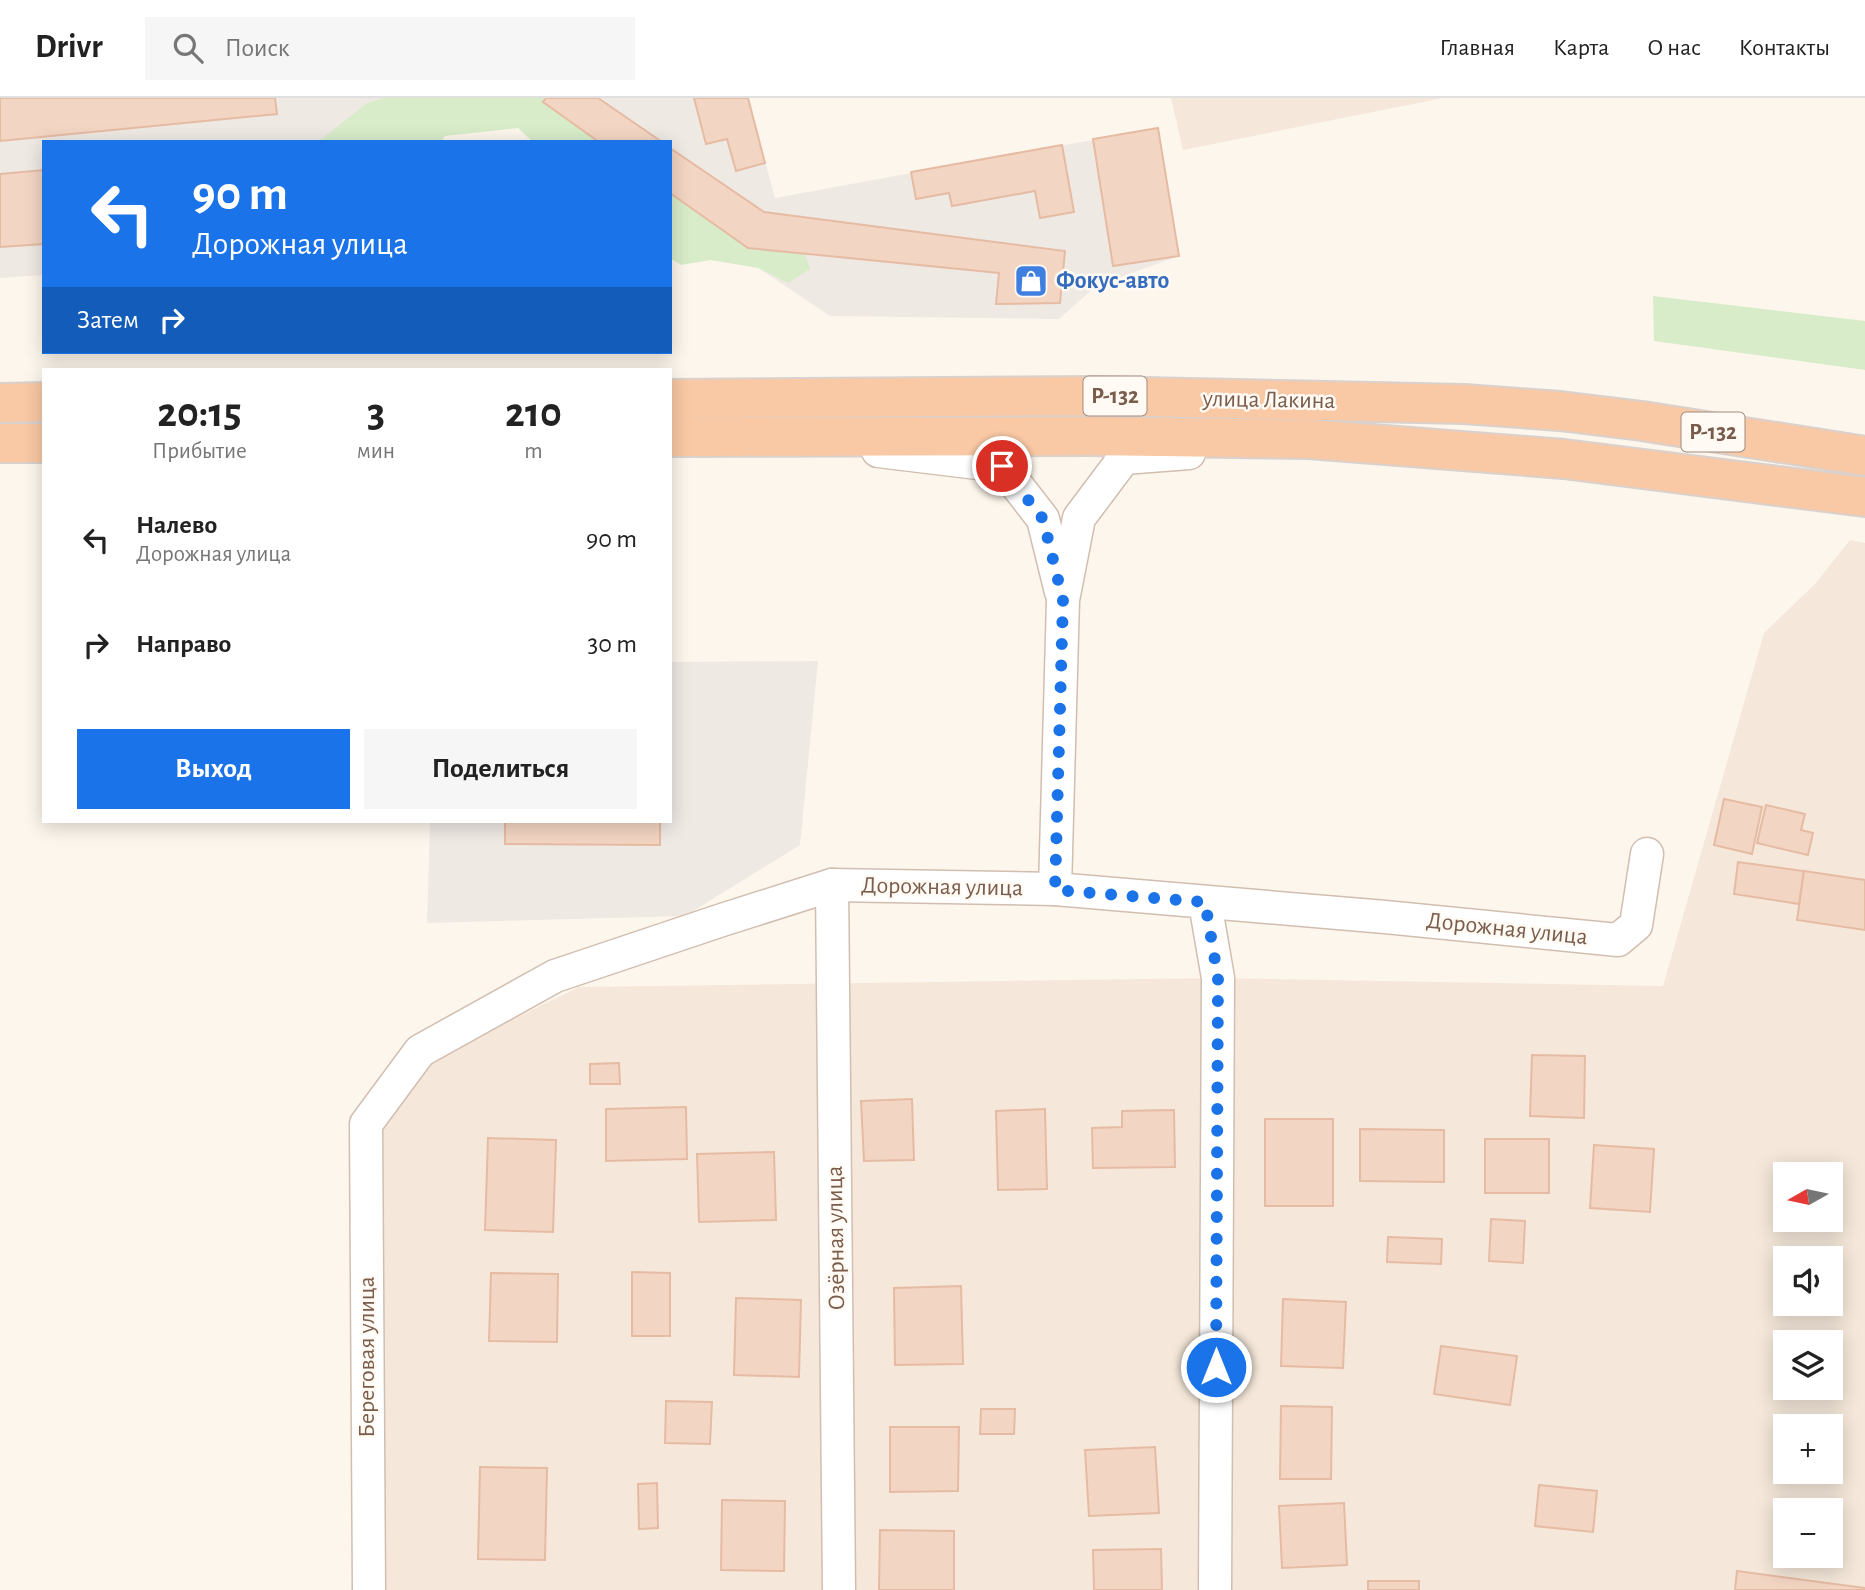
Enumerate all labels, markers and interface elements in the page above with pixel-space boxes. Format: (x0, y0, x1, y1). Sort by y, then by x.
search box (145, 17, 635, 80)
icon: search (169, 29, 207, 67)
text: Drivr (35, 31, 103, 64)
text: Поиск (225, 35, 290, 61)
text: Главная (1440, 36, 1515, 60)
text: Карта (1553, 36, 1609, 60)
text: О нас (1647, 36, 1701, 60)
text: Контакты (1739, 36, 1830, 60)
icon: left (77, 168, 168, 259)
text: 90 m (192, 170, 288, 219)
text: Дорожная улица (192, 228, 408, 260)
shop icon: Фокус-авто (1012, 262, 1050, 300)
place label: Фокус-авто (1056, 269, 1170, 293)
icon: right (153, 301, 191, 339)
text: Затем (77, 307, 139, 333)
road number: Р-132 (1084, 376, 1146, 416)
street label: улица Лакина (1201, 387, 1336, 413)
text: 20:15 (157, 392, 242, 434)
text: 3 (367, 392, 385, 434)
text: 210 (505, 392, 562, 434)
road number: Р-132 (1682, 412, 1744, 452)
pin (972, 436, 1032, 496)
text: Прибытие (152, 440, 247, 463)
text: мин (357, 440, 395, 463)
text: m (524, 440, 543, 463)
icon: arrive (983, 447, 1021, 485)
text: Налево (136, 512, 217, 538)
icon: left (77, 521, 115, 559)
text: 90 m (586, 526, 637, 552)
text: Дорожная улица (136, 543, 291, 566)
icon: right (77, 626, 115, 664)
text: Направо (136, 631, 231, 657)
text: 30 m (587, 631, 637, 657)
button: Выход (77, 729, 350, 809)
button: Поделиться (364, 729, 637, 809)
street label: Дорожная улица (861, 874, 1023, 900)
street label: Дорожная улица (1425, 909, 1589, 949)
north arrow (1773, 1162, 1843, 1232)
map controls (1773, 1162, 1843, 1568)
street label: Озёрная улица (823, 1165, 849, 1310)
button: sound (1773, 1246, 1843, 1316)
street label: Береговая улица (355, 1276, 379, 1438)
position arrow (1179, 1330, 1253, 1404)
button: layers (1773, 1330, 1843, 1400)
button: + (1773, 1414, 1843, 1484)
button: − (1773, 1498, 1843, 1568)

